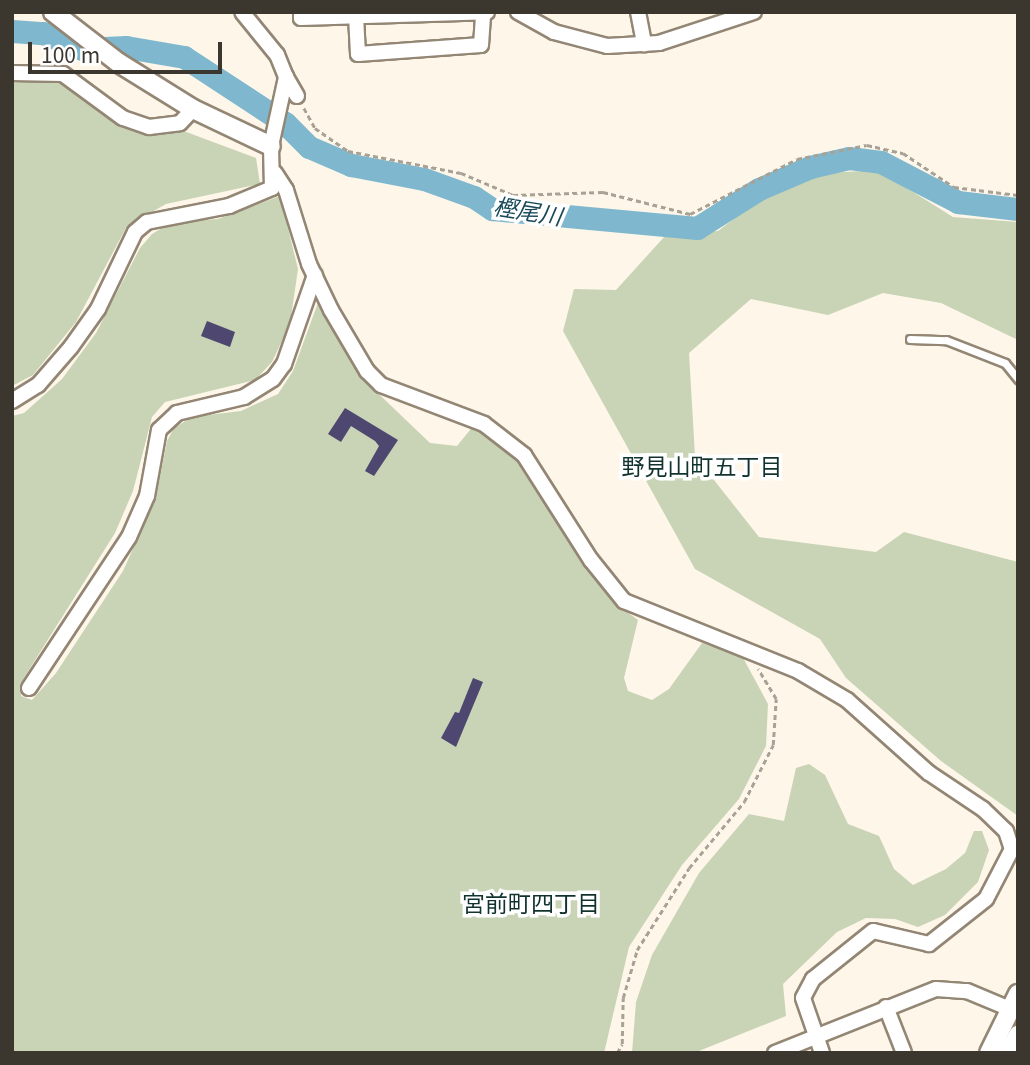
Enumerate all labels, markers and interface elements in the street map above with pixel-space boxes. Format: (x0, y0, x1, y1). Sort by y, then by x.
scale bar (32, 28, 226, 72)
text: 100 m (41, 39, 100, 69)
water label: 樫尾川 (492, 191, 564, 229)
district label: 野見山町五丁目 (622, 451, 782, 479)
district label: 宮前町四丁目 (462, 888, 600, 916)

